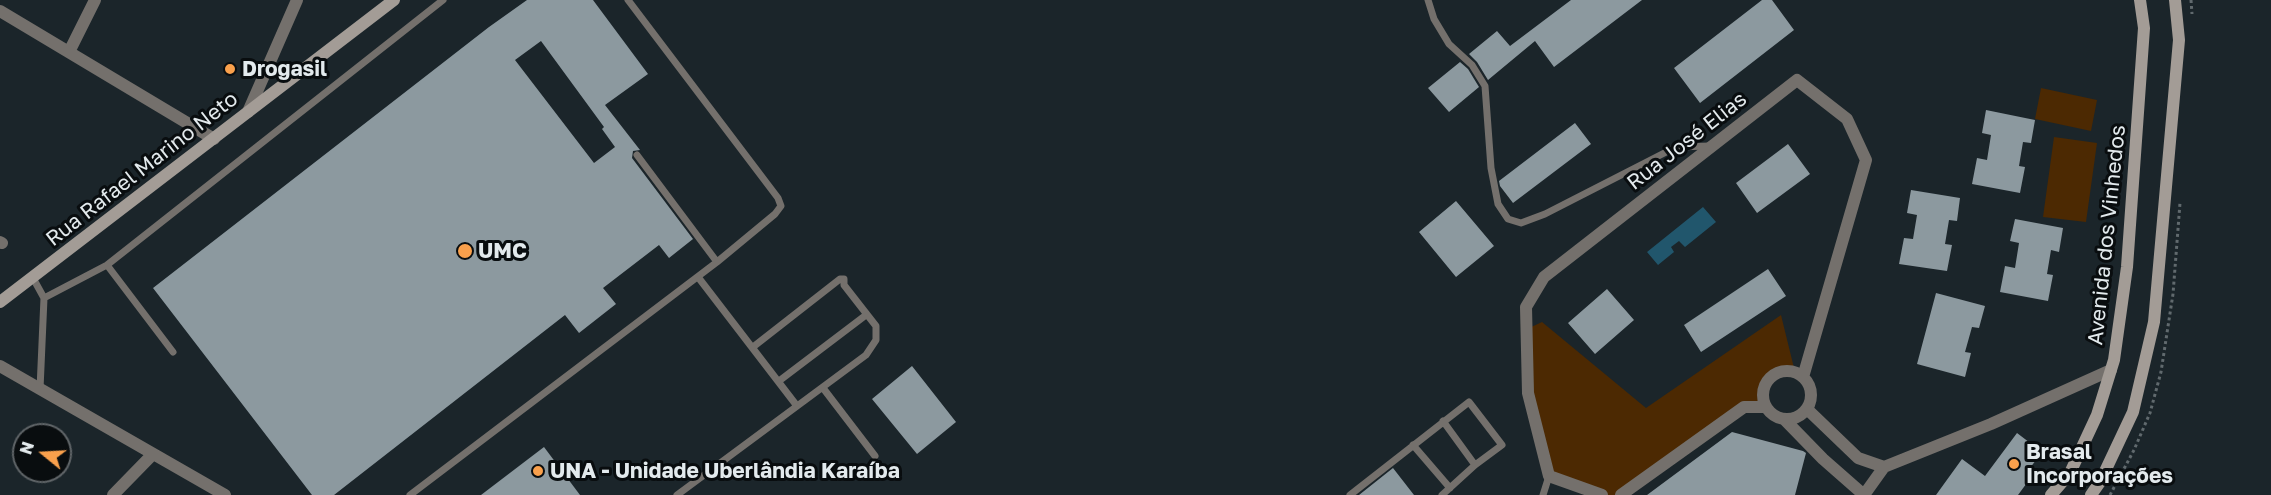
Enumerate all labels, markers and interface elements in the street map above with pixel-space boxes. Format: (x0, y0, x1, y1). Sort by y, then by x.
place label: Drogasil (242, 56, 327, 82)
marker: Drogasil (223, 62, 237, 76)
street label: Rua Rafael Marino Neto (41, 86, 243, 252)
street label: Rua José Elias (1622, 87, 1752, 195)
street label: Avenida dos Vinhedos (2083, 124, 2131, 346)
place label: UMC (478, 238, 527, 264)
marker: UMC (456, 242, 474, 260)
north arrow (12, 423, 72, 483)
text: N (15, 439, 38, 457)
place label: Brasal Incorporações (2026, 439, 2173, 489)
marker: Brasal Incorporações (2007, 457, 2021, 471)
place label: UNA - Unidade Uberlândia Karaíba (550, 458, 900, 484)
marker: UNA - Unidade Uberlândia Karaíba (531, 464, 545, 478)

